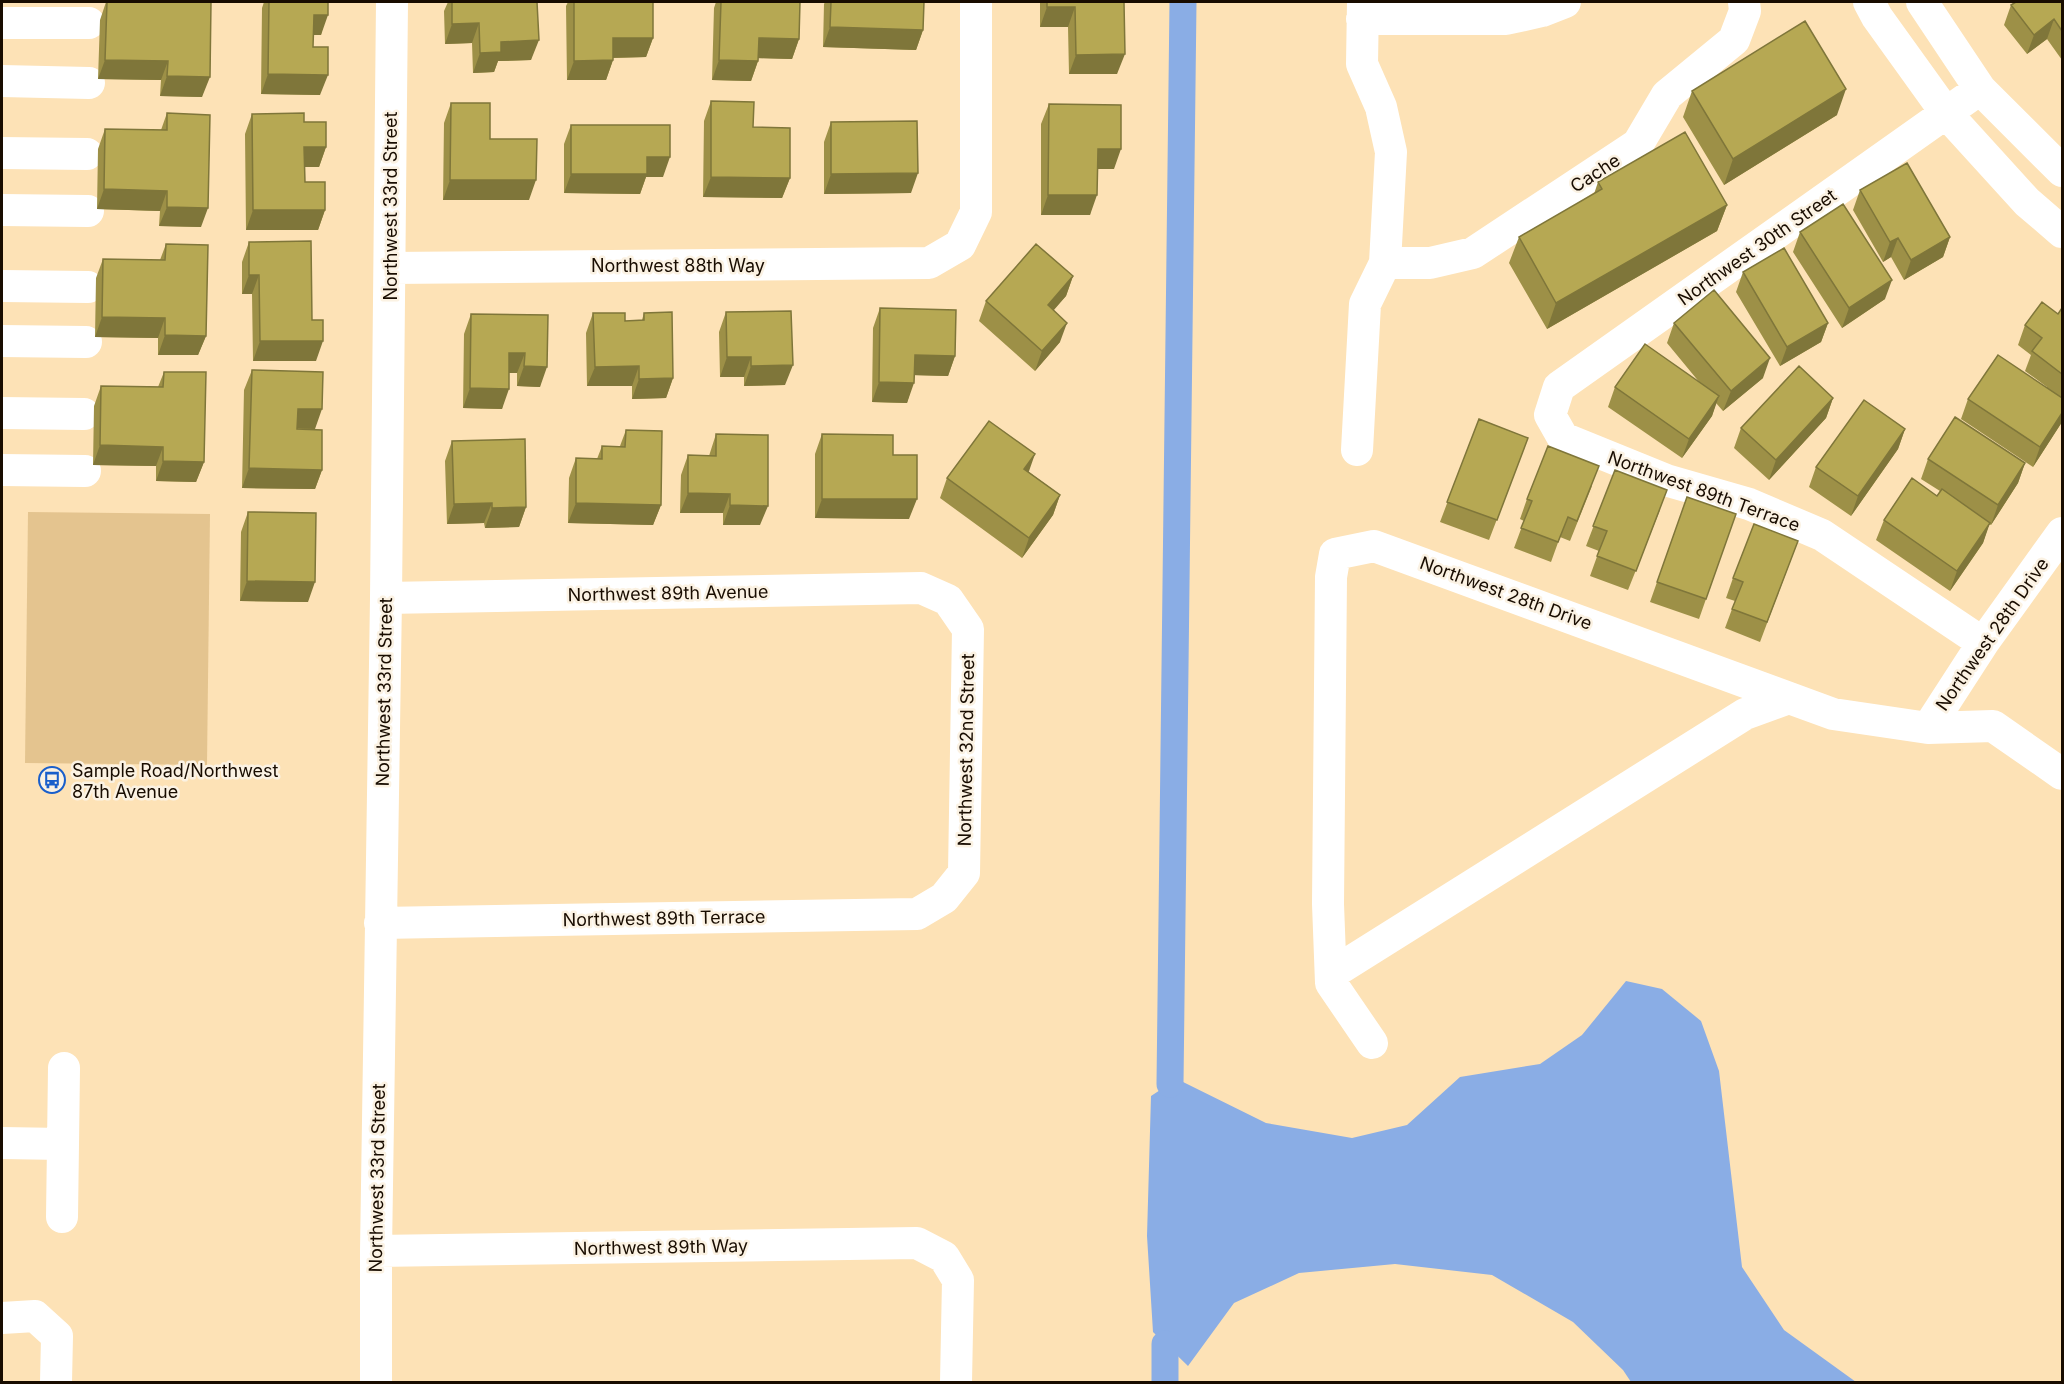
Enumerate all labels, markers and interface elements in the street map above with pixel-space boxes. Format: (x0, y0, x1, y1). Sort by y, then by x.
street label: Northwest 33rd Street (380, 111, 401, 300)
street label: Cache (1566, 149, 1624, 197)
street label: Northwest 30th Street (1674, 184, 1840, 310)
street label: Northwest 88th Way (591, 255, 765, 276)
street label: Northwest 89th Terrace (1605, 446, 1803, 536)
street label: Northwest 28th Drive (1417, 552, 1595, 634)
street label: Northwest 28th Drive (1931, 554, 2053, 714)
street label: Northwest 89th Avenue (567, 581, 769, 605)
street label: Northwest 33rd Street (372, 597, 396, 787)
street label: Northwest 32nd Street (954, 653, 978, 847)
place label: Sample Road/Northwest 87th Avenue (72, 760, 279, 802)
bus stop icon: Sample Road/Northwest 87th Avenue (37, 765, 67, 795)
street label: Northwest 89th Terrace (562, 906, 766, 930)
street label: Northwest 33rd Street (365, 1083, 389, 1273)
street label: Northwest 89th Way (574, 1235, 748, 1259)

